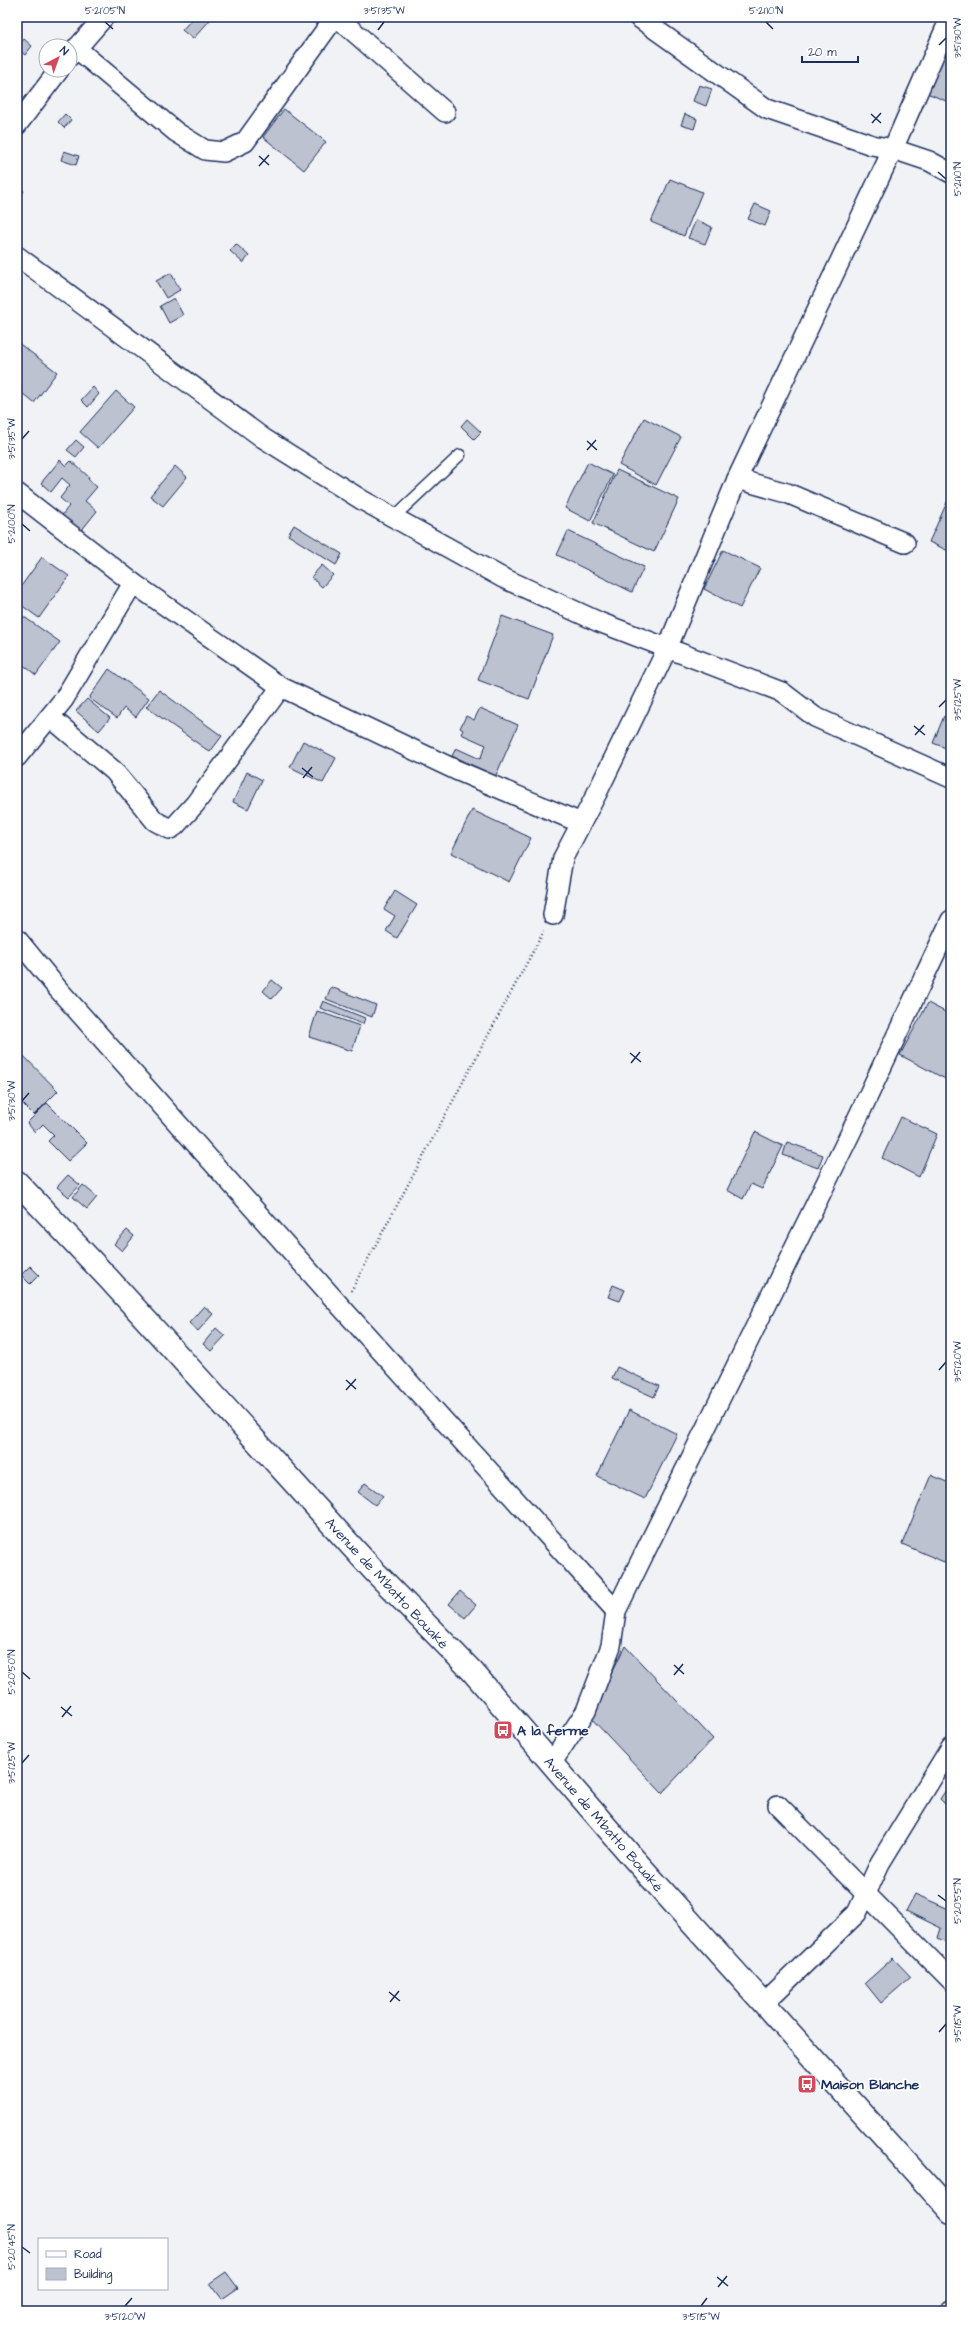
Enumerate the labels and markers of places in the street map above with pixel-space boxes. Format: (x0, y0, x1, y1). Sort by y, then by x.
bus stop icon: A la ferme (492, 1719, 514, 1741)
place label: A la ferme (517, 1721, 589, 1741)
bus stop icon: Maison Blanche (796, 2073, 818, 2095)
place label: Maison Blanche (821, 2075, 919, 2095)

